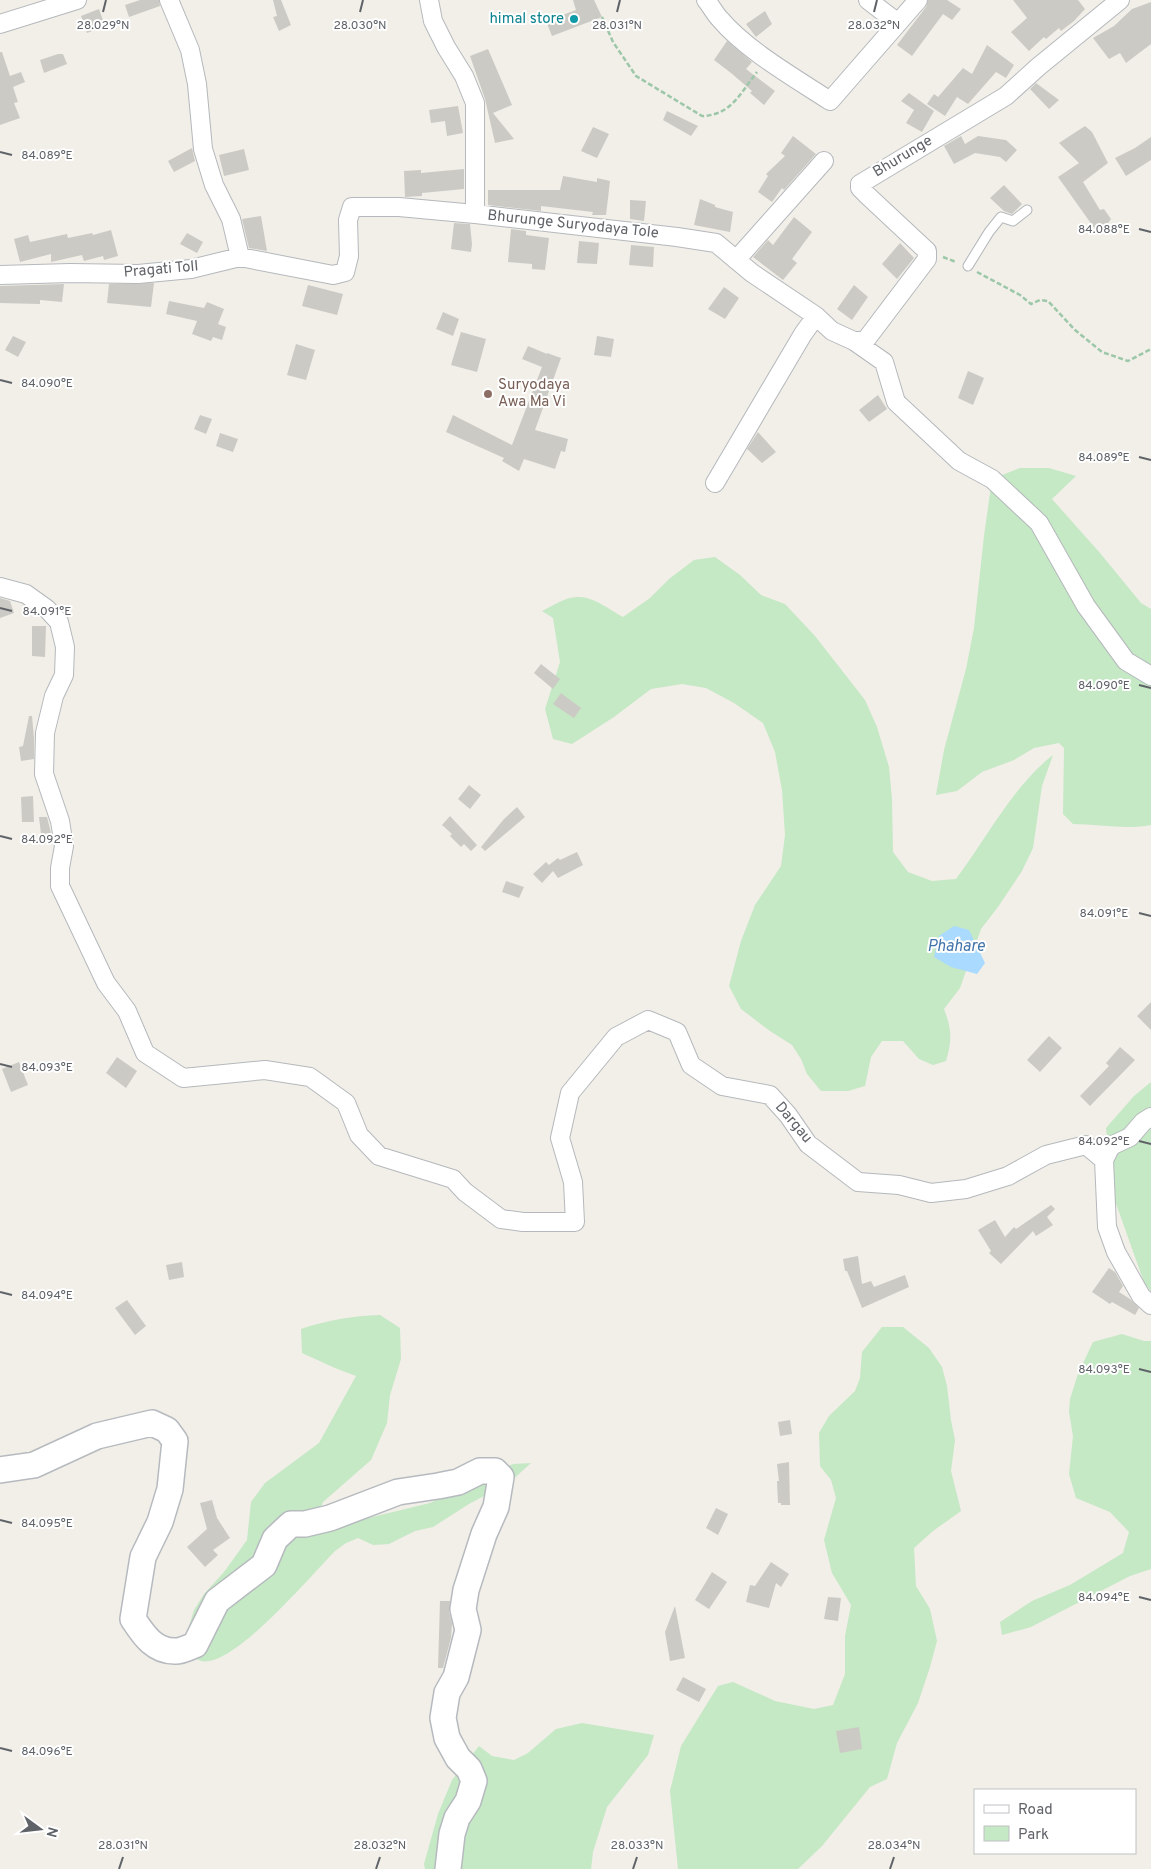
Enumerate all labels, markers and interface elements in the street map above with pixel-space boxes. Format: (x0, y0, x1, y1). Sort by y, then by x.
place label: himal store (489, 10, 564, 29)
marker: himal store (568, 13, 580, 25)
text: 28.029°N (77, 18, 129, 34)
text: 28.030°N (333, 18, 387, 34)
text: 28.031°N (592, 18, 642, 34)
text: 28.032°N (848, 18, 900, 34)
street label: Bhurunge (870, 132, 936, 182)
text: 84.089°E (21, 148, 73, 164)
street label: Bhurunge Suryodaya Tole (486, 207, 660, 243)
text: 84.088°E (1078, 222, 1130, 238)
street label: Pragati Toll (123, 257, 199, 283)
text: 84.090°E (21, 376, 73, 392)
place label: Suryodaya Awa Ma Vi (498, 376, 570, 412)
marker: Suryodaya Awa Ma Vi (482, 388, 494, 400)
text: 84.089°E (1078, 450, 1130, 466)
text: 84.091°E (23, 604, 71, 620)
text: 84.090°E (1078, 678, 1130, 694)
text: 84.092°E (21, 832, 73, 848)
text: 84.091°E (1080, 906, 1128, 922)
water label: Phahare (927, 937, 985, 957)
text: 84.093°E (21, 1060, 73, 1076)
street label: Dargau (770, 1098, 816, 1148)
text: 84.092°E (1078, 1134, 1130, 1150)
text: 84.094°E (21, 1288, 73, 1304)
text: 84.093°E (1078, 1362, 1130, 1378)
text: 84.095°E (21, 1516, 73, 1532)
text: 84.094°E (1078, 1590, 1130, 1606)
text: 84.096°E (21, 1744, 73, 1760)
legend (974, 1789, 1136, 1854)
text: Road (1018, 1801, 1053, 1820)
north arrow (15, 1804, 65, 1854)
text: N (42, 1825, 61, 1839)
text: Park (1018, 1826, 1049, 1845)
text: 28.031°N (98, 1838, 148, 1854)
text: 28.032°N (354, 1838, 406, 1854)
text: 28.033°N (611, 1838, 663, 1854)
text: 28.034°N (867, 1838, 921, 1854)

